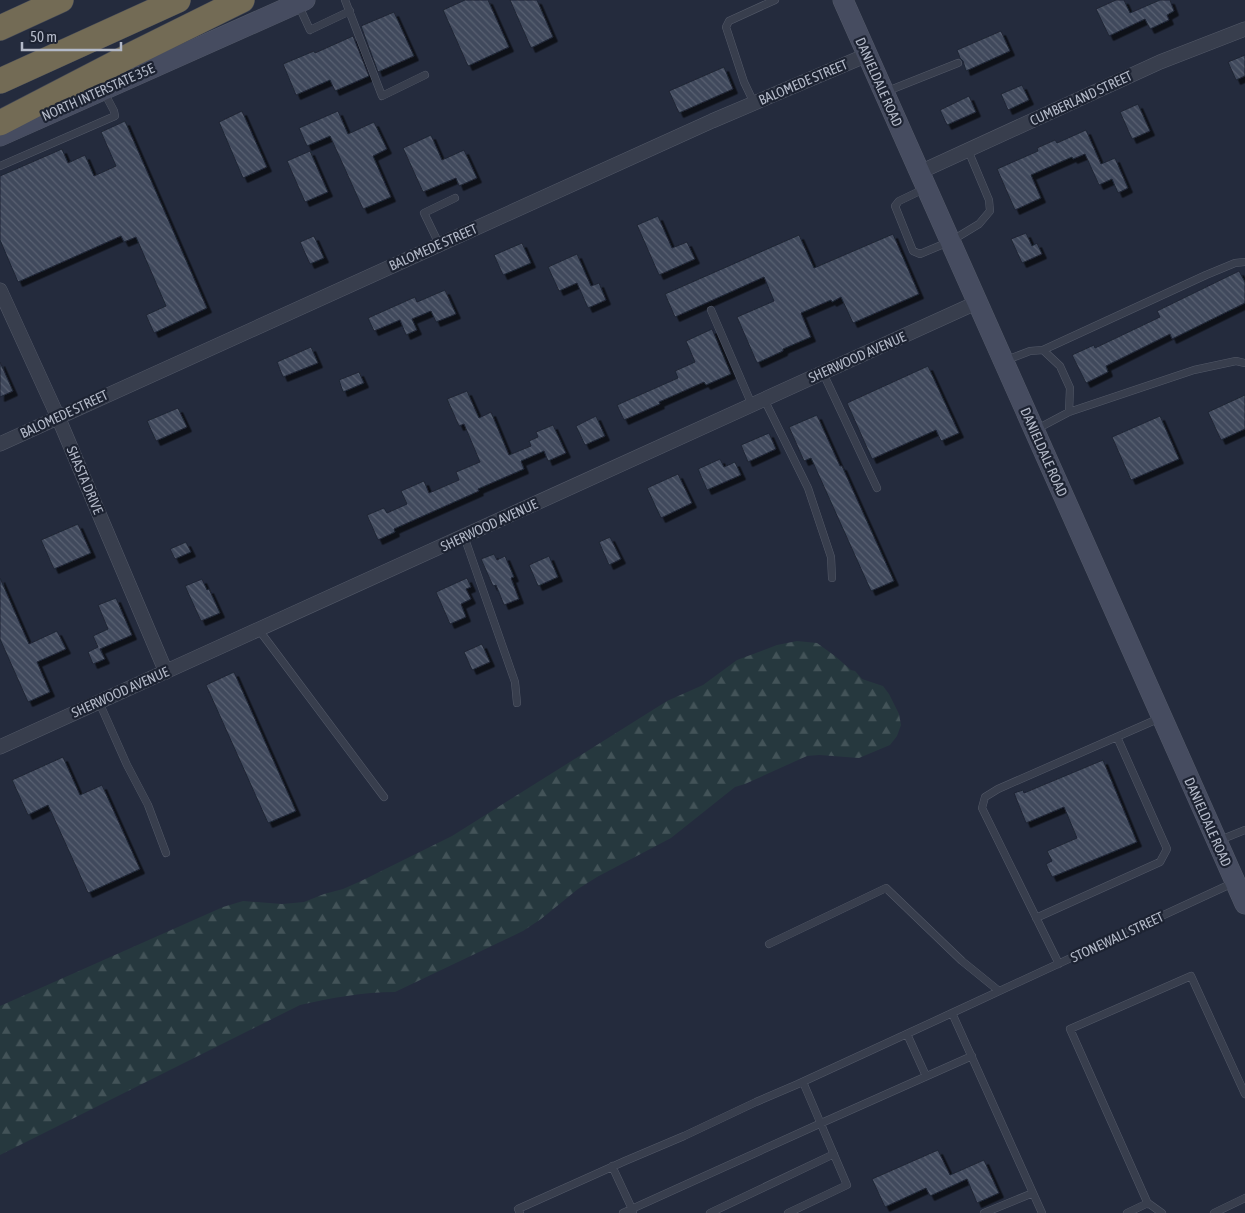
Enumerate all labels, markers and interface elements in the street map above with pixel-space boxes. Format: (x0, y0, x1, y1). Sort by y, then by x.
scale bar (22, 20, 121, 52)
text: 50 m (30, 28, 57, 45)
street label: DANIELDALE ROAD (852, 35, 906, 129)
street label: BALOMEDE STREET (756, 56, 850, 108)
street label: NORTH INTERSTATE 35E (39, 60, 157, 124)
street label: CUMBERLAND STREET (1027, 67, 1135, 129)
street label: BALOMEDE STREET (386, 220, 480, 274)
street label: SHERWOOD AVENUE (806, 328, 908, 386)
street label: BALOMEDE STREET (18, 387, 110, 441)
street label: DANIELDALE ROAD (1017, 405, 1071, 499)
street label: SHASTA DRIVE (63, 444, 107, 516)
street label: SHERWOOD AVENUE (438, 496, 540, 554)
street label: SHERWOOD AVENUE (69, 663, 171, 721)
street label: DANIELDALE ROAD (1181, 775, 1235, 869)
street label: STONEWALL STREET (1068, 908, 1166, 966)

